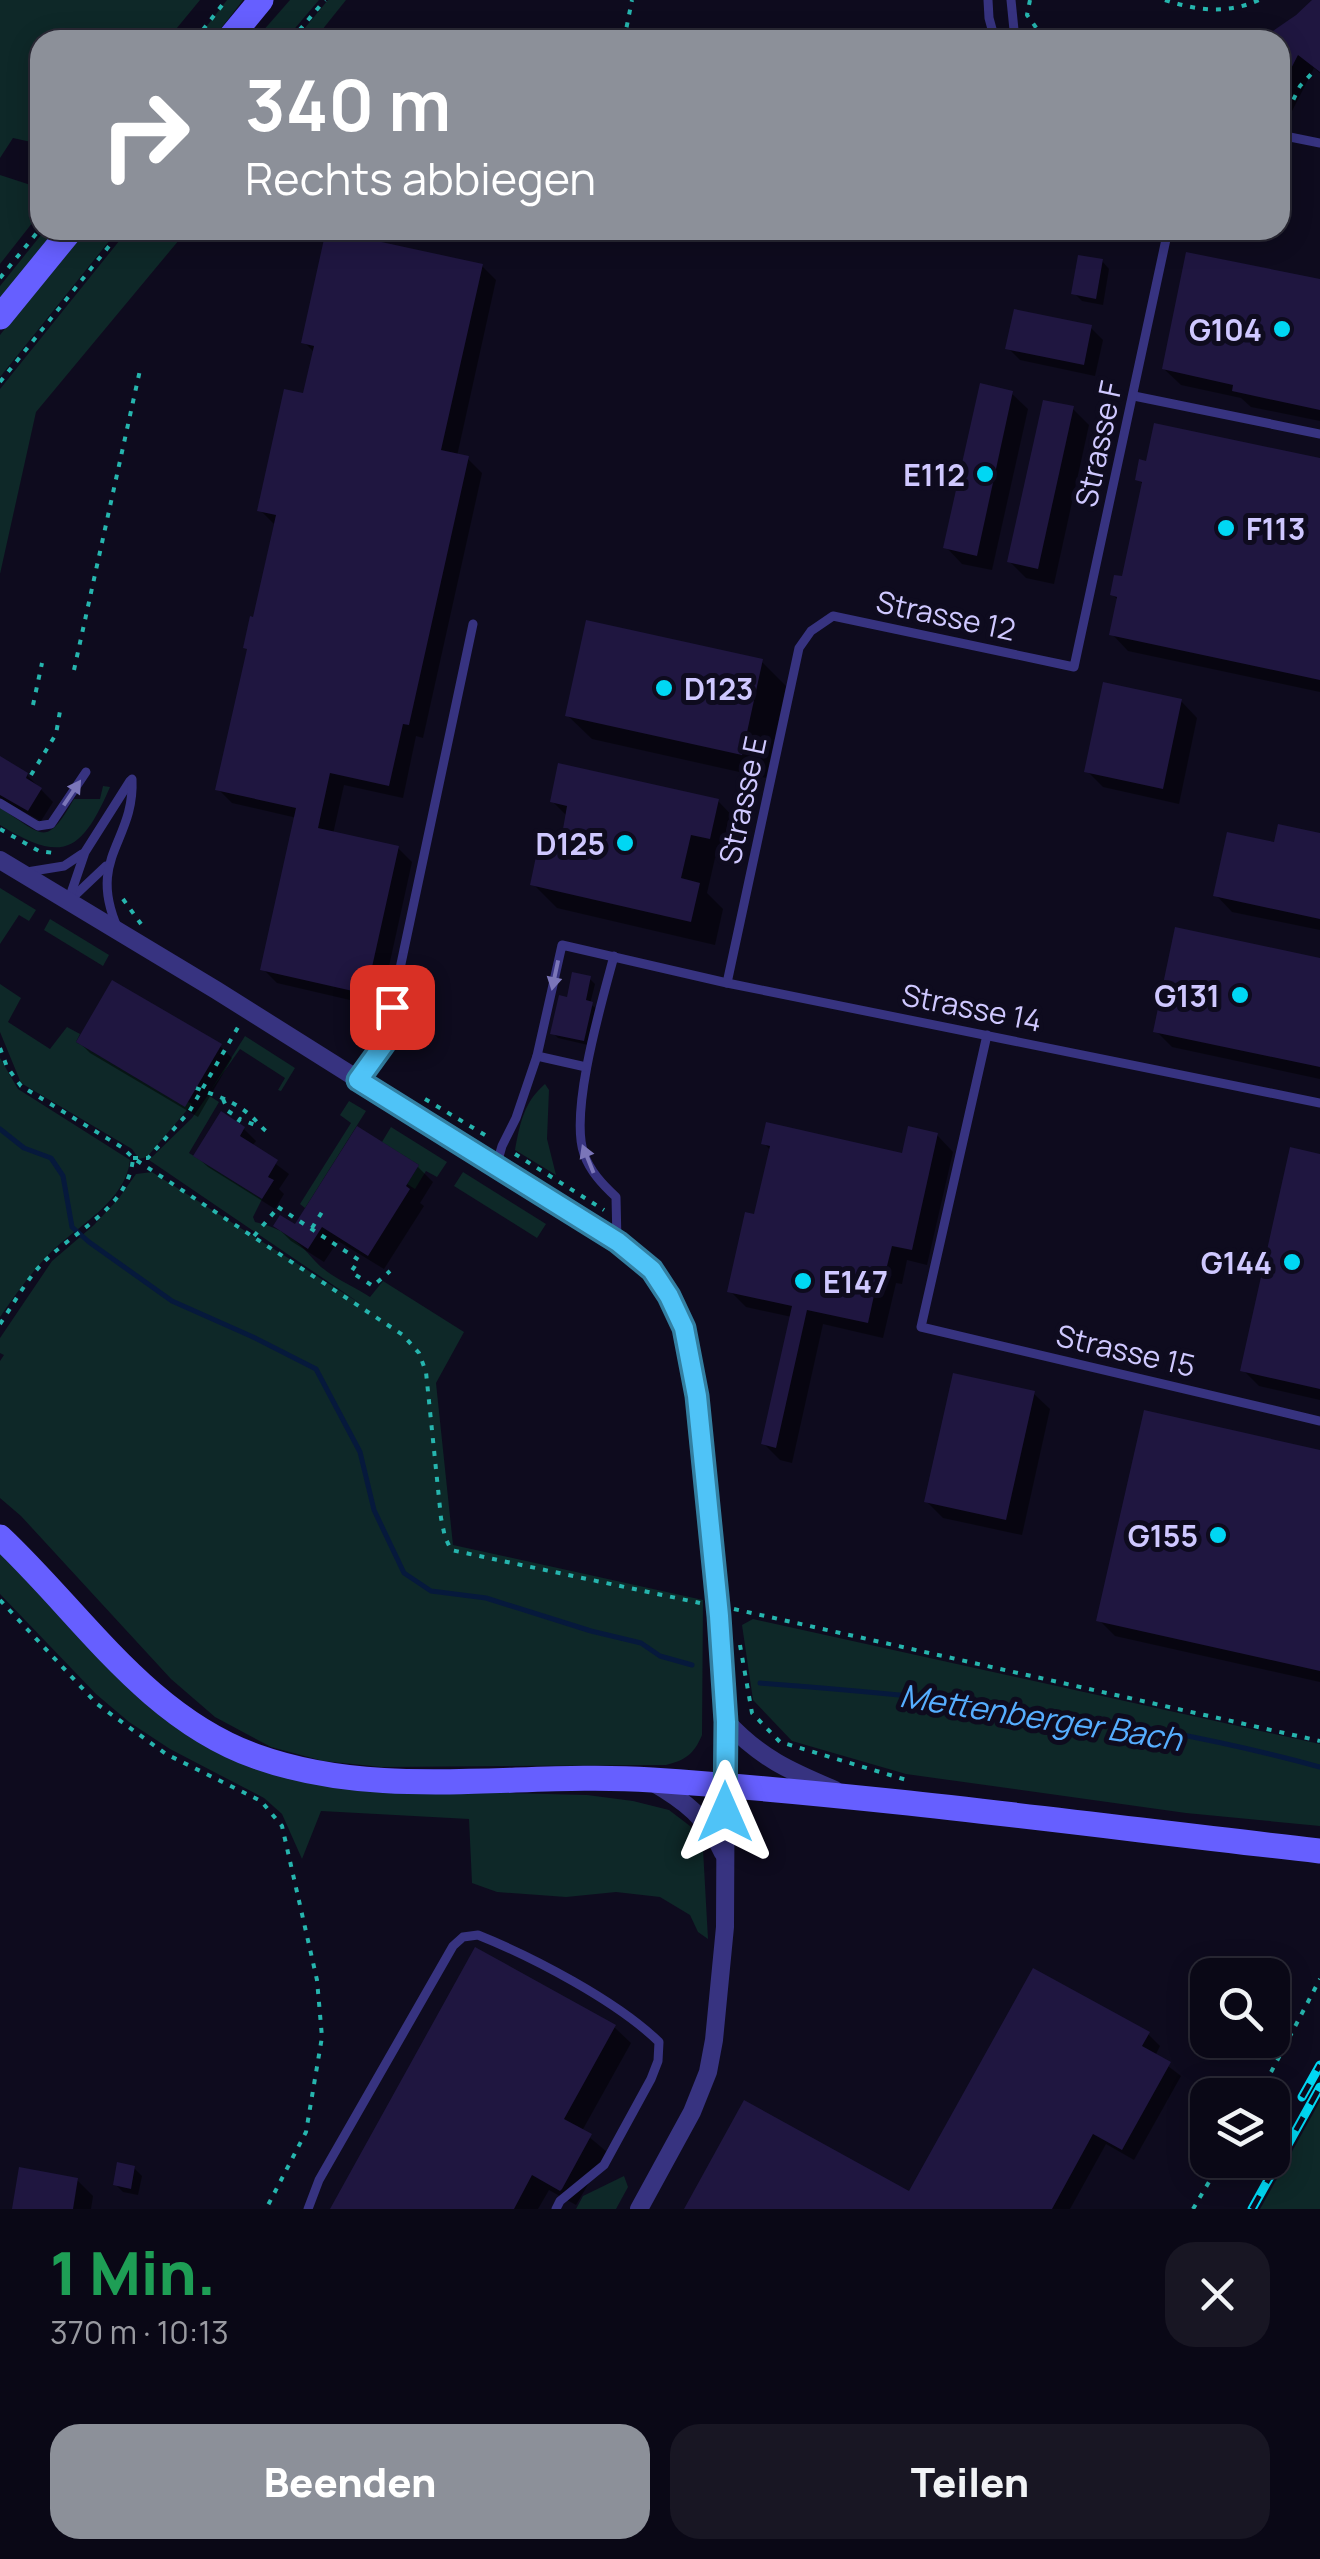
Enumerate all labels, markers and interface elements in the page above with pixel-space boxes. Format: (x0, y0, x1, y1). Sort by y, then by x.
text: 340 m (245, 56, 451, 152)
icon: right (80, 70, 210, 200)
text: Rechts abbiegen (245, 147, 596, 209)
place label: G104 (1189, 309, 1262, 350)
marker: G104 (1271, 318, 1293, 340)
street label: Strasse F (1065, 377, 1131, 511)
place label: E112 (903, 454, 965, 495)
marker: E112 (974, 463, 996, 485)
place label: F113 (1246, 508, 1305, 549)
marker: F113 (1215, 517, 1237, 539)
street label: Strasse 12 (873, 580, 1019, 650)
place label: D123 (684, 668, 753, 709)
marker: D123 (653, 677, 675, 699)
street label: Strasse E (708, 732, 776, 868)
one-way arrow (62, 779, 80, 806)
place label: D125 (535, 823, 605, 864)
marker: D125 (614, 832, 636, 854)
one-way arrow (547, 960, 563, 991)
pin (350, 965, 435, 1050)
street label: Strasse 14 (898, 973, 1046, 1041)
place label: G131 (1154, 975, 1220, 1016)
icon: arrive (365, 980, 420, 1035)
marker: G131 (1229, 984, 1251, 1006)
one-way arrow (580, 1144, 596, 1174)
place label: G144 (1201, 1242, 1272, 1283)
marker: G144 (1281, 1251, 1303, 1273)
place label: E147 (823, 1261, 888, 1302)
marker: E147 (792, 1270, 814, 1292)
street label: Strasse 15 (1052, 1314, 1200, 1386)
place label: G155 (1128, 1515, 1198, 1556)
marker: G155 (1207, 1524, 1229, 1546)
water label: Mettenberger Bach (897, 1673, 1186, 1761)
position arrow (673, 1760, 777, 1864)
map controls (1190, 1958, 1290, 2178)
button: search (1190, 1958, 1290, 2058)
button: layers (1190, 2078, 1290, 2178)
text: 1 Min. (50, 2231, 216, 2313)
button: close (1165, 2242, 1270, 2347)
text: 370 m · 10:13 (50, 2310, 229, 2354)
button: Beenden (50, 2424, 650, 2539)
button: Teilen (670, 2424, 1270, 2539)

